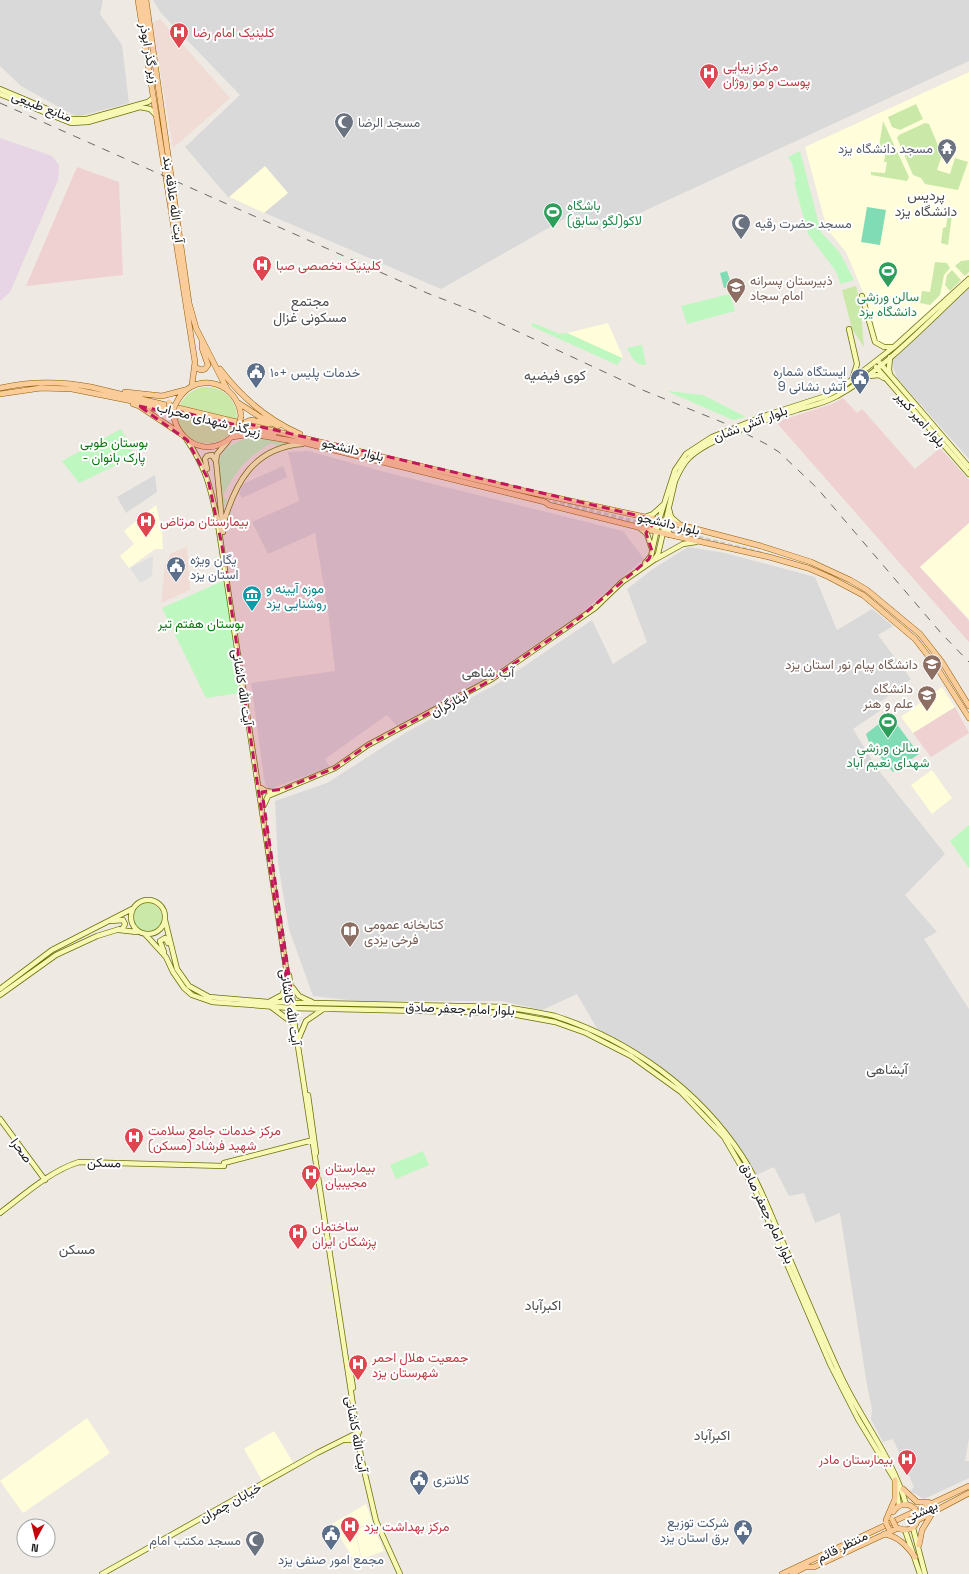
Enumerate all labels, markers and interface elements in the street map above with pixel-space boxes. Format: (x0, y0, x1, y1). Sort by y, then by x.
street label: زیر گذر ابوذر (136, 21, 163, 85)
hospital icon: کلینیک امام رضا (168, 21, 190, 49)
place label: کلینیک امام رضا (193, 24, 275, 41)
place label: مرکز زیبایی پوست و مو روژان (723, 58, 810, 91)
hospital icon: مرکز زیبایی پوست و مو روژان (698, 62, 720, 90)
street label: منابع طبیعی (9, 87, 74, 127)
mosque icon: مسجد الرضا (333, 111, 355, 139)
place label: مسجد الرضا (358, 114, 420, 131)
temple icon: مسجد دانشگاه یزد (936, 137, 958, 165)
place label: مسجد دانشگاه یزد (838, 140, 933, 157)
street label: آیت الله علاقه بند (159, 154, 188, 245)
district label: پردیس دانشگاه یزد (895, 186, 958, 220)
place label: باشگاه لاکو(لگو سابق) (567, 197, 642, 229)
sports icon: باشگاه لاکو(لگو سابق) (542, 201, 564, 229)
mosque icon: مسجد حضرت رقیه (730, 212, 752, 240)
place label: مسجد حضرت رقیه (755, 215, 852, 232)
hospital icon: کلینیک تخصصی صبا (251, 254, 273, 282)
place label: کلینیک تخصصی صبا (276, 257, 381, 274)
sports icon: سالن ورزشی دانشگاه یزد (877, 260, 899, 288)
place label: ذبیرستان پسرانه امام سجاد (750, 272, 833, 304)
school or university icon: ذبیرستان پسرانه امام سجاد (725, 276, 747, 304)
place label: سالن ورزشی دانشگاه یزد (857, 288, 919, 320)
district label: مجتمع مسکونی غزال (273, 292, 347, 327)
public building icon: خدمات پلیس +۱۰ (245, 361, 267, 389)
place label: ایستگاه شماره 9 آتش نشانی (773, 363, 847, 395)
place label: خدمات پلیس +۱۰ (270, 364, 361, 382)
district label: کوی فیضیه (524, 366, 586, 384)
public building icon: ایستگاه شماره 9 آتش نشانی (849, 367, 871, 395)
street label: بلوار امیر کبیر (891, 387, 950, 451)
street label: زیرگذر شهدای محراب (155, 398, 263, 441)
street label: بلوار آتش نشان (711, 401, 790, 445)
park label: بوستان طوبی - پارک بانوان (80, 434, 148, 467)
street label: بلوار دانشجو (320, 434, 386, 465)
street label: بلوار دانشجو (636, 508, 702, 539)
hospital icon: بیمارستان مرتاض (135, 510, 157, 538)
place label: بیمارستان مرتاض (160, 513, 249, 530)
place label: یگان ویژه استان یزد (190, 551, 239, 583)
public building icon: یگان ویژه استان یزد (165, 555, 187, 583)
place label: موزه آیینه و روشنایی یزد (266, 580, 326, 612)
museum icon: موزه آیینه و روشنایی یزد (241, 584, 263, 612)
park label: بوستان هفتم تیر (157, 615, 244, 632)
street label: آیت الله کاشانی (228, 648, 257, 727)
school or university icon: دانشگاه پیام نور استان یزد (921, 653, 943, 681)
place label: دانشگاه پیام نور استان یزد (785, 656, 918, 674)
district label: آب شاهی (462, 663, 516, 681)
place label: دانشگاه علم و هنر (862, 680, 913, 712)
school or university icon: دانشگاه علم و هنر (916, 684, 938, 712)
street label: ایثارگران (427, 686, 471, 720)
sports icon: سالن ورزشی شهدای نعیم آباد (877, 711, 899, 739)
place label: سالن ورزشی شهدای نعیم آباد (846, 739, 930, 771)
place label: کتابخانه عمومی فرخی یزدی (364, 916, 444, 948)
library icon: کتابخانه عمومی فرخی یزدی (339, 920, 361, 948)
street label: آیت الله کاشانی (276, 968, 305, 1047)
street label: بلوار امام جعفر صادق (405, 998, 515, 1019)
district label: آبشاهی (866, 1060, 910, 1078)
place label: مرکز خدمات جامع سلامت شهید فرشاد (مسکن) (148, 1122, 281, 1154)
hospital icon: مرکز خدمات جامع سلامت شهید فرشاد (مسکن) (123, 1126, 145, 1154)
street label: صحرا (7, 1134, 36, 1166)
street label: مسکن (87, 1154, 121, 1171)
place label: بیمارستان مجیبیان (325, 1159, 375, 1191)
street label: بلوار امام جعفر صادق (737, 1160, 798, 1267)
hospital icon: بیمارستان مجیبیان (300, 1163, 322, 1191)
place label: ساختمان پزشکان ایران (312, 1218, 376, 1251)
hospital icon: ساختمان پزشکان ایران (287, 1222, 309, 1250)
district label: مسکن (59, 1240, 95, 1258)
district label: اکبرآباد (525, 1296, 561, 1314)
place label: جمعیت هلال احمر شهرستان یزد (371, 1349, 469, 1381)
hospital icon: جمعیت هلال احمر شهرستان یزد (347, 1353, 369, 1381)
street label: آیت الله کاشانی (341, 1395, 372, 1475)
district label: اکبرآباد (694, 1426, 730, 1444)
hospital icon: بیمارستان مادر (896, 1448, 918, 1476)
place label: بیمارستان مادر (817, 1451, 893, 1468)
public building icon: کلانتری (408, 1468, 430, 1496)
place label: کلانتری (433, 1471, 469, 1488)
street label: خیابان چمران (196, 1478, 265, 1527)
street label: بهشتی (902, 1496, 941, 1526)
place label: شرکت توزیع برق استان یزد (660, 1514, 729, 1546)
hospital icon: مرکز بهداشت یزد (339, 1515, 361, 1543)
north arrow (16, 1518, 56, 1558)
place label: مرکز بهداشت یزد (364, 1518, 450, 1535)
public building icon: شرکت توزیع برق استان یزد (732, 1518, 754, 1546)
public building icon: مجمع امور صنفی یزد (320, 1523, 342, 1551)
street label: منتظر قائم (814, 1527, 871, 1566)
mosque icon: مسجد مکتب امام (244, 1529, 266, 1557)
place label: مسجد مکتب امام (149, 1532, 241, 1549)
text: N (30, 1541, 39, 1555)
place label: مجمع امور صنفی یزد (278, 1551, 384, 1569)

